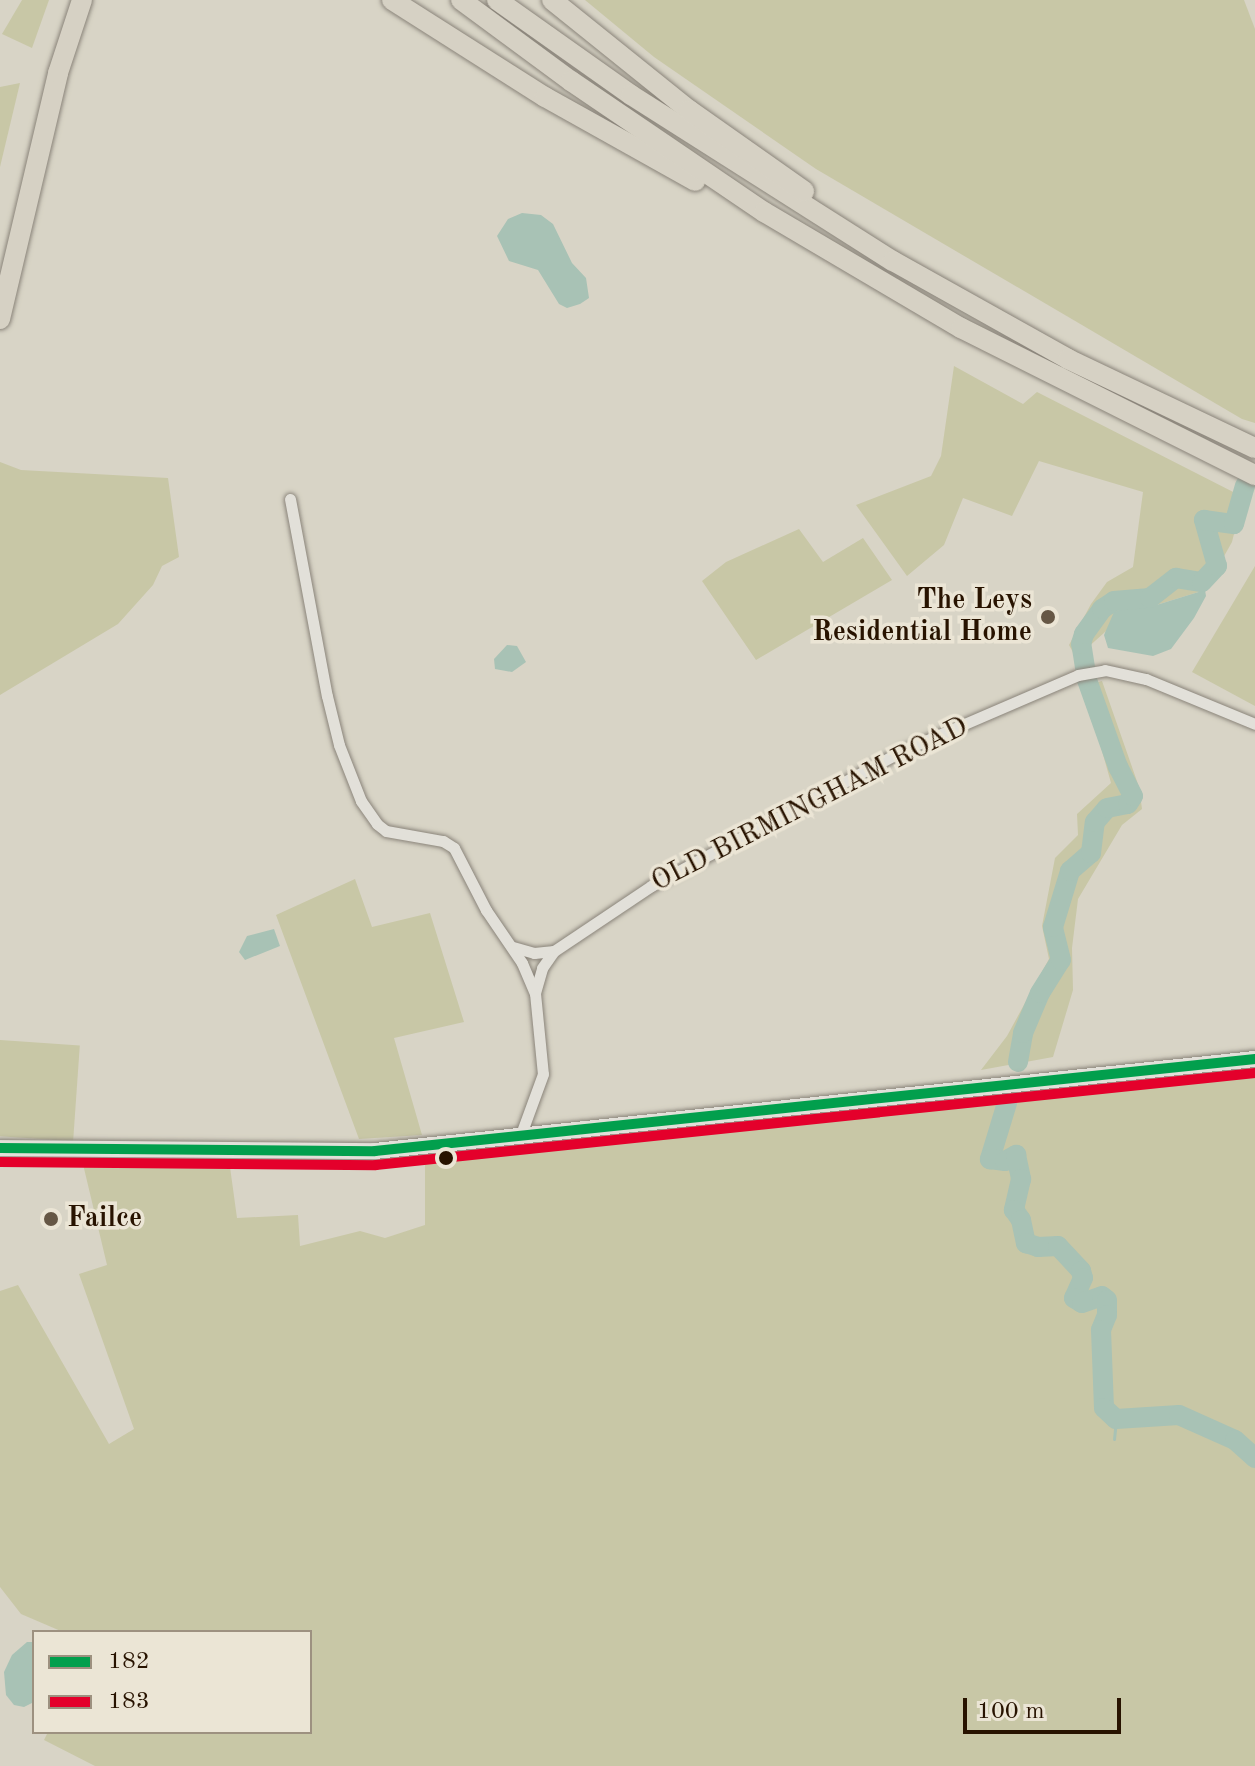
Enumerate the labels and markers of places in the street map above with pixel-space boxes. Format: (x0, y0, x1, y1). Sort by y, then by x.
place label: The Leys Residential Home (812, 584, 1032, 650)
marker: The Leys Residential Home (1039, 608, 1057, 626)
unlabelled marker (438, 1150, 454, 1166)
place label: Failce (67, 1202, 142, 1236)
marker: Failce (42, 1210, 60, 1228)

